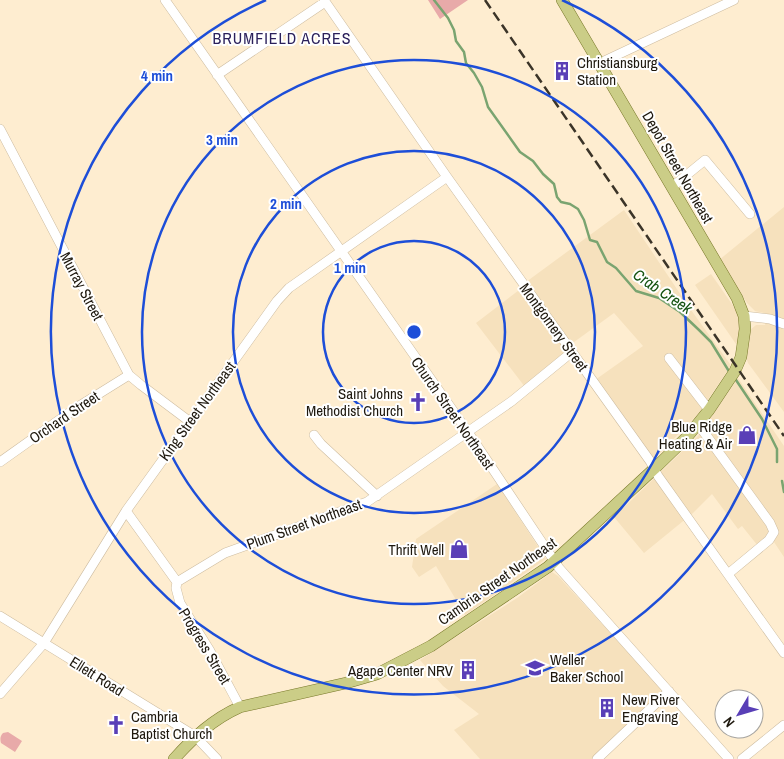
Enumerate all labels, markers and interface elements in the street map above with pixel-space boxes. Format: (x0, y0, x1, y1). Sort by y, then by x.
district label: BRUMFIELD ACRES (213, 27, 351, 49)
place label: Christiansburg Station (577, 52, 658, 90)
building icon: Christiansburg Station (551, 60, 573, 82)
text: 4 min (141, 65, 173, 86)
street label: Depot Street Northeast (637, 107, 719, 227)
text: 3 min (206, 129, 238, 150)
text: 2 min (270, 193, 302, 214)
street label: Murray Street (55, 248, 109, 324)
text: 1 min (334, 257, 366, 278)
water label: Crab Creek (629, 263, 697, 319)
street label: Montgomery Street (515, 279, 594, 376)
centre of rings (405, 323, 423, 341)
street label: Church Street Northeast (406, 353, 500, 474)
street label: King Street Northeast (154, 357, 241, 465)
place label: Saint Johns Methodist Church (306, 383, 403, 421)
street label: Orchard Street (25, 385, 104, 448)
church icon: Saint Johns Methodist Church (407, 391, 429, 413)
place label: Blue Ridge Heating & Air (659, 416, 732, 454)
shop icon: Blue Ridge Heating & Air (736, 424, 758, 446)
street label: Plum Street Northeast (244, 493, 365, 555)
street label: Cambria Street Northeast (434, 532, 561, 630)
shop icon: Thrift Well (448, 538, 470, 560)
place label: Thrift Well (388, 539, 444, 560)
street label: Progress Street (174, 604, 236, 689)
place label: Weller Baker School (550, 649, 623, 687)
street label: Ellett Road (66, 651, 128, 701)
school or university icon: Weller Baker School (524, 657, 546, 679)
building icon: Agape Center NRV (457, 659, 479, 681)
place label: Agape Center NRV (347, 660, 454, 681)
place label: New River Engraving (622, 689, 679, 727)
north arrow (714, 689, 764, 739)
building icon: New River Engraving (596, 697, 618, 719)
place label: Cambria Baptist Church (131, 706, 212, 744)
text: N (719, 713, 738, 731)
church icon: Cambria Baptist Church (105, 714, 127, 736)

